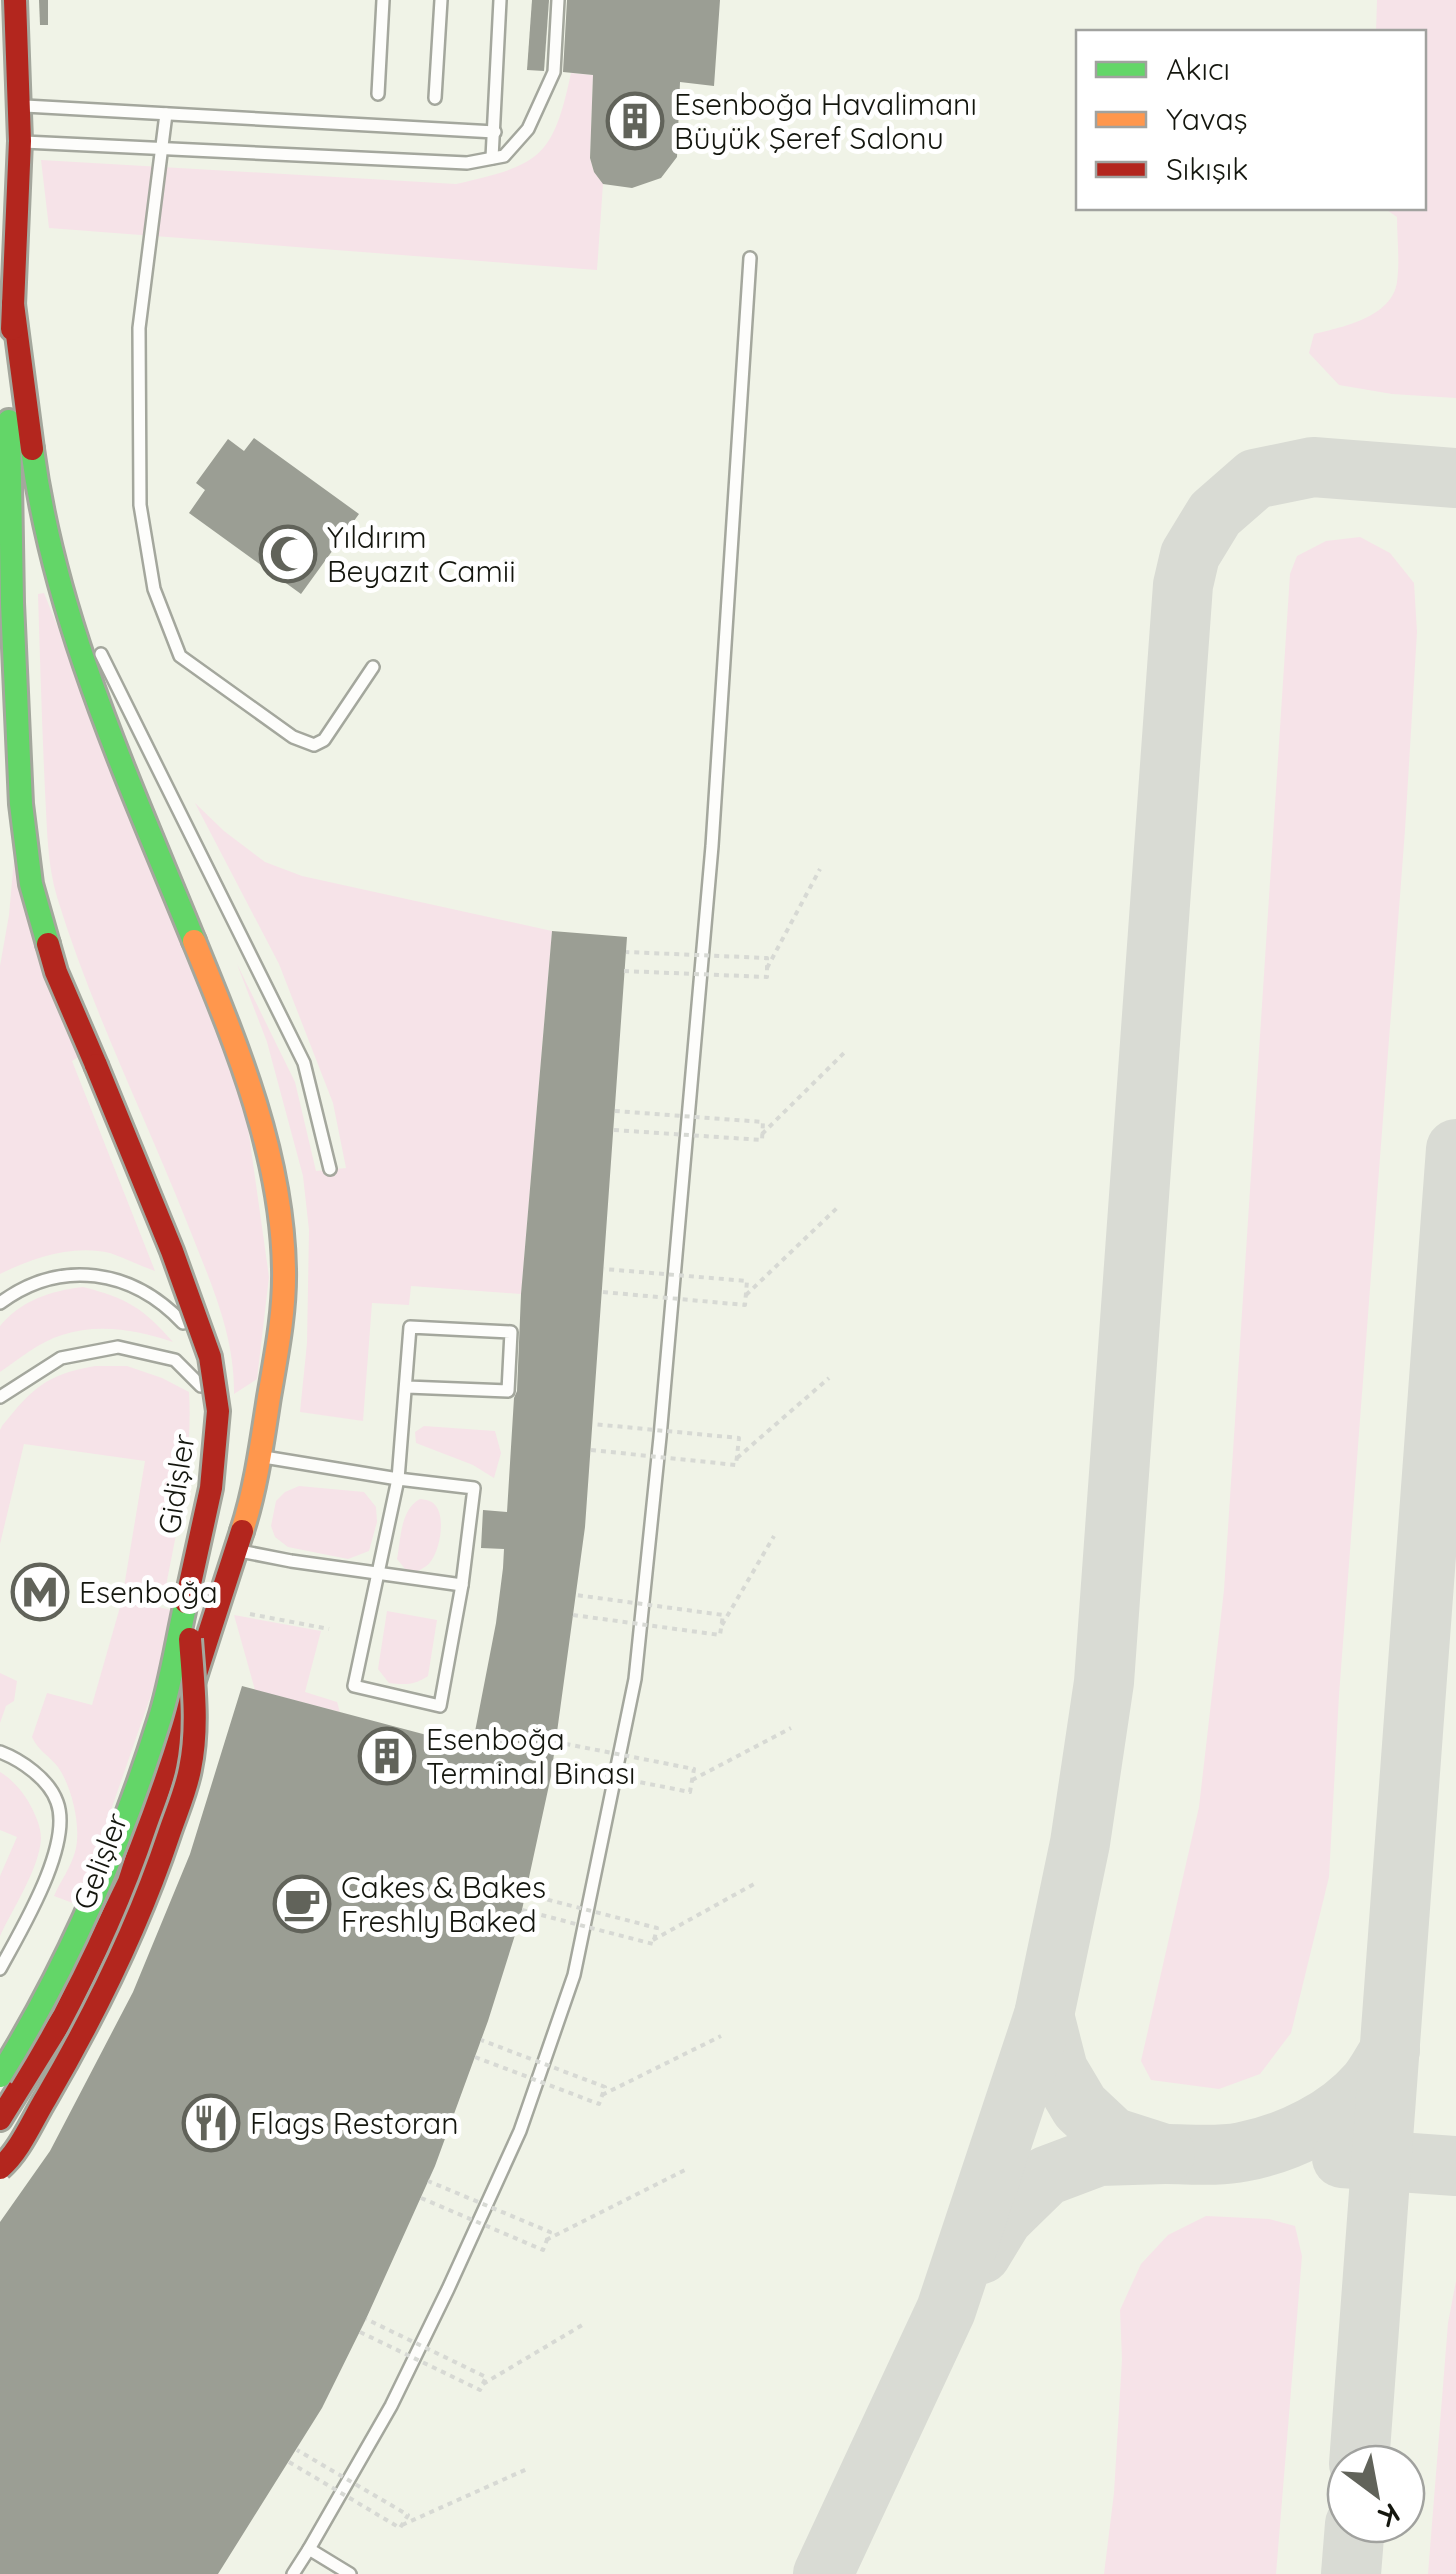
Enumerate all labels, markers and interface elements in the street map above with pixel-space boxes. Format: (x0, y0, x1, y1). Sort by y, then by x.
legend (1076, 30, 1426, 210)
text: Akıcı (1166, 50, 1230, 88)
place label: Esenboğa Havalimanı Büyük Şeref Salonu (674, 85, 977, 157)
building icon: Esenboğa Havalimanı Büyük Şeref Salonu (605, 91, 665, 151)
text: Yavaş (1166, 100, 1248, 138)
text: Sıkışık (1166, 150, 1248, 188)
place label: Yıldırım Beyazıt Camii (327, 518, 516, 590)
mosque icon: Yıldırım Beyazıt Camii (258, 524, 318, 584)
street label: Gidişler (149, 1431, 203, 1537)
metro station icon: Esenboğa (10, 1562, 70, 1622)
place label: Esenboğa (79, 1573, 218, 1611)
place label: Esenboğa Terminal Binası (426, 1720, 635, 1792)
building icon: Esenboğa Terminal Binası (357, 1726, 417, 1786)
street label: Gelişler (64, 1807, 136, 1915)
place label: Cakes & Bakes Freshly Baked (341, 1868, 546, 1940)
cafe icon: Cakes & Bakes Freshly Baked (272, 1874, 332, 1934)
restaurant icon: Flags Restoran (181, 2093, 241, 2153)
place label: Flags Restoran (250, 2104, 459, 2142)
north arrow (1326, 2444, 1426, 2544)
text: K (1372, 2496, 1407, 2535)

